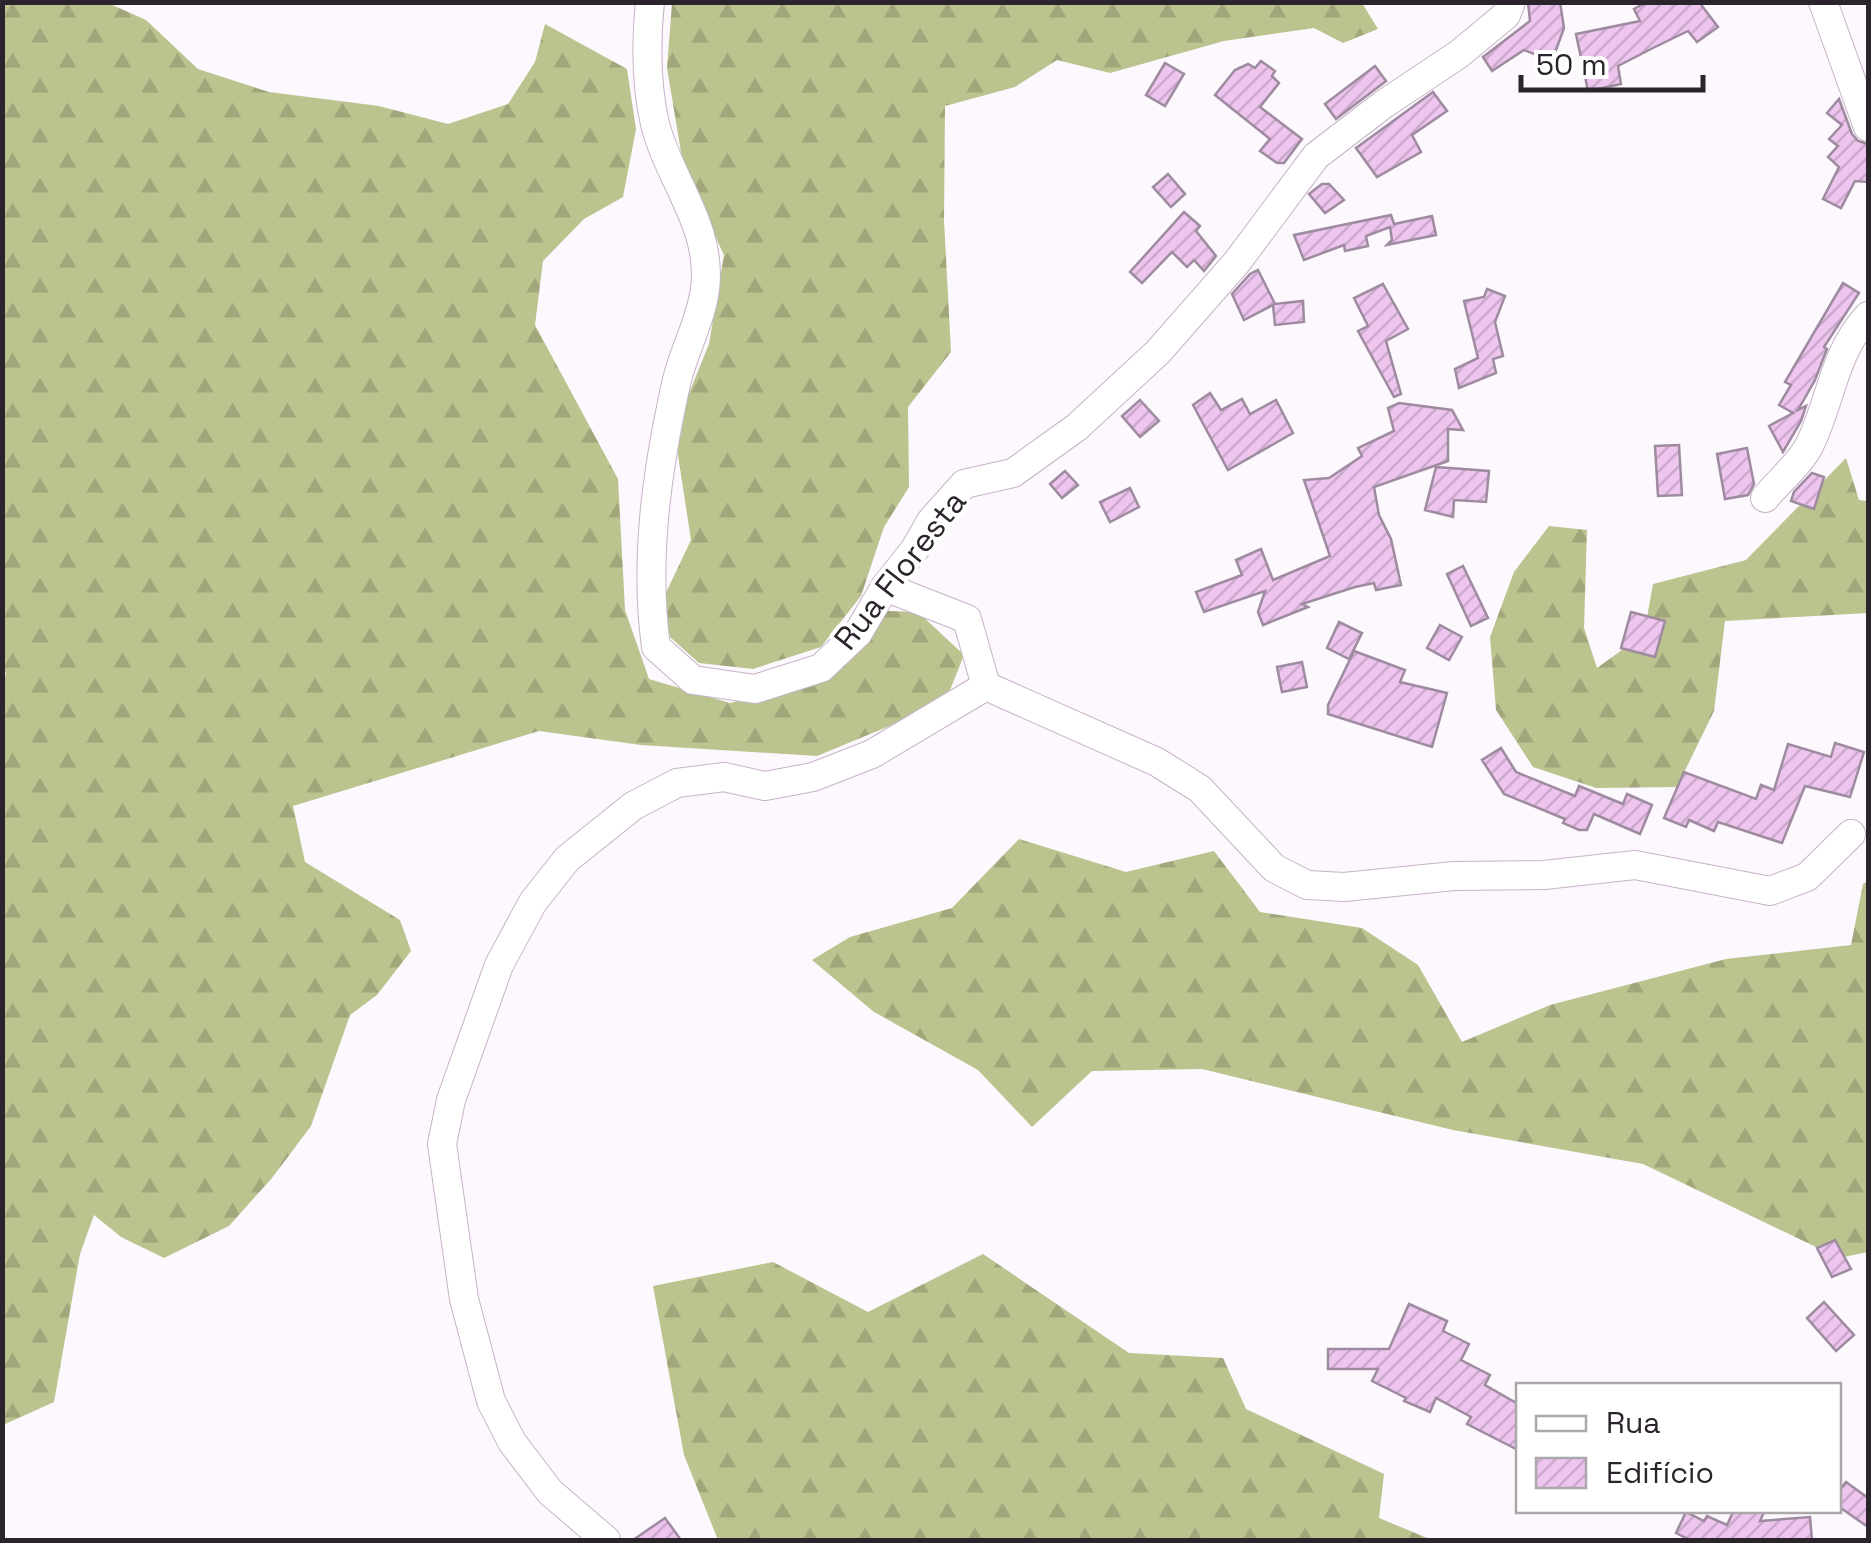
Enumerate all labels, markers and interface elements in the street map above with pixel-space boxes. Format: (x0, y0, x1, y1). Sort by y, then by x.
scale bar (1521, 30, 1704, 92)
text: 50 m (1536, 45, 1607, 84)
street label: Rua Floresta (825, 482, 975, 658)
legend (1516, 1383, 1841, 1513)
text: Rua (1606, 1403, 1661, 1442)
text: Edifício (1606, 1453, 1714, 1492)

